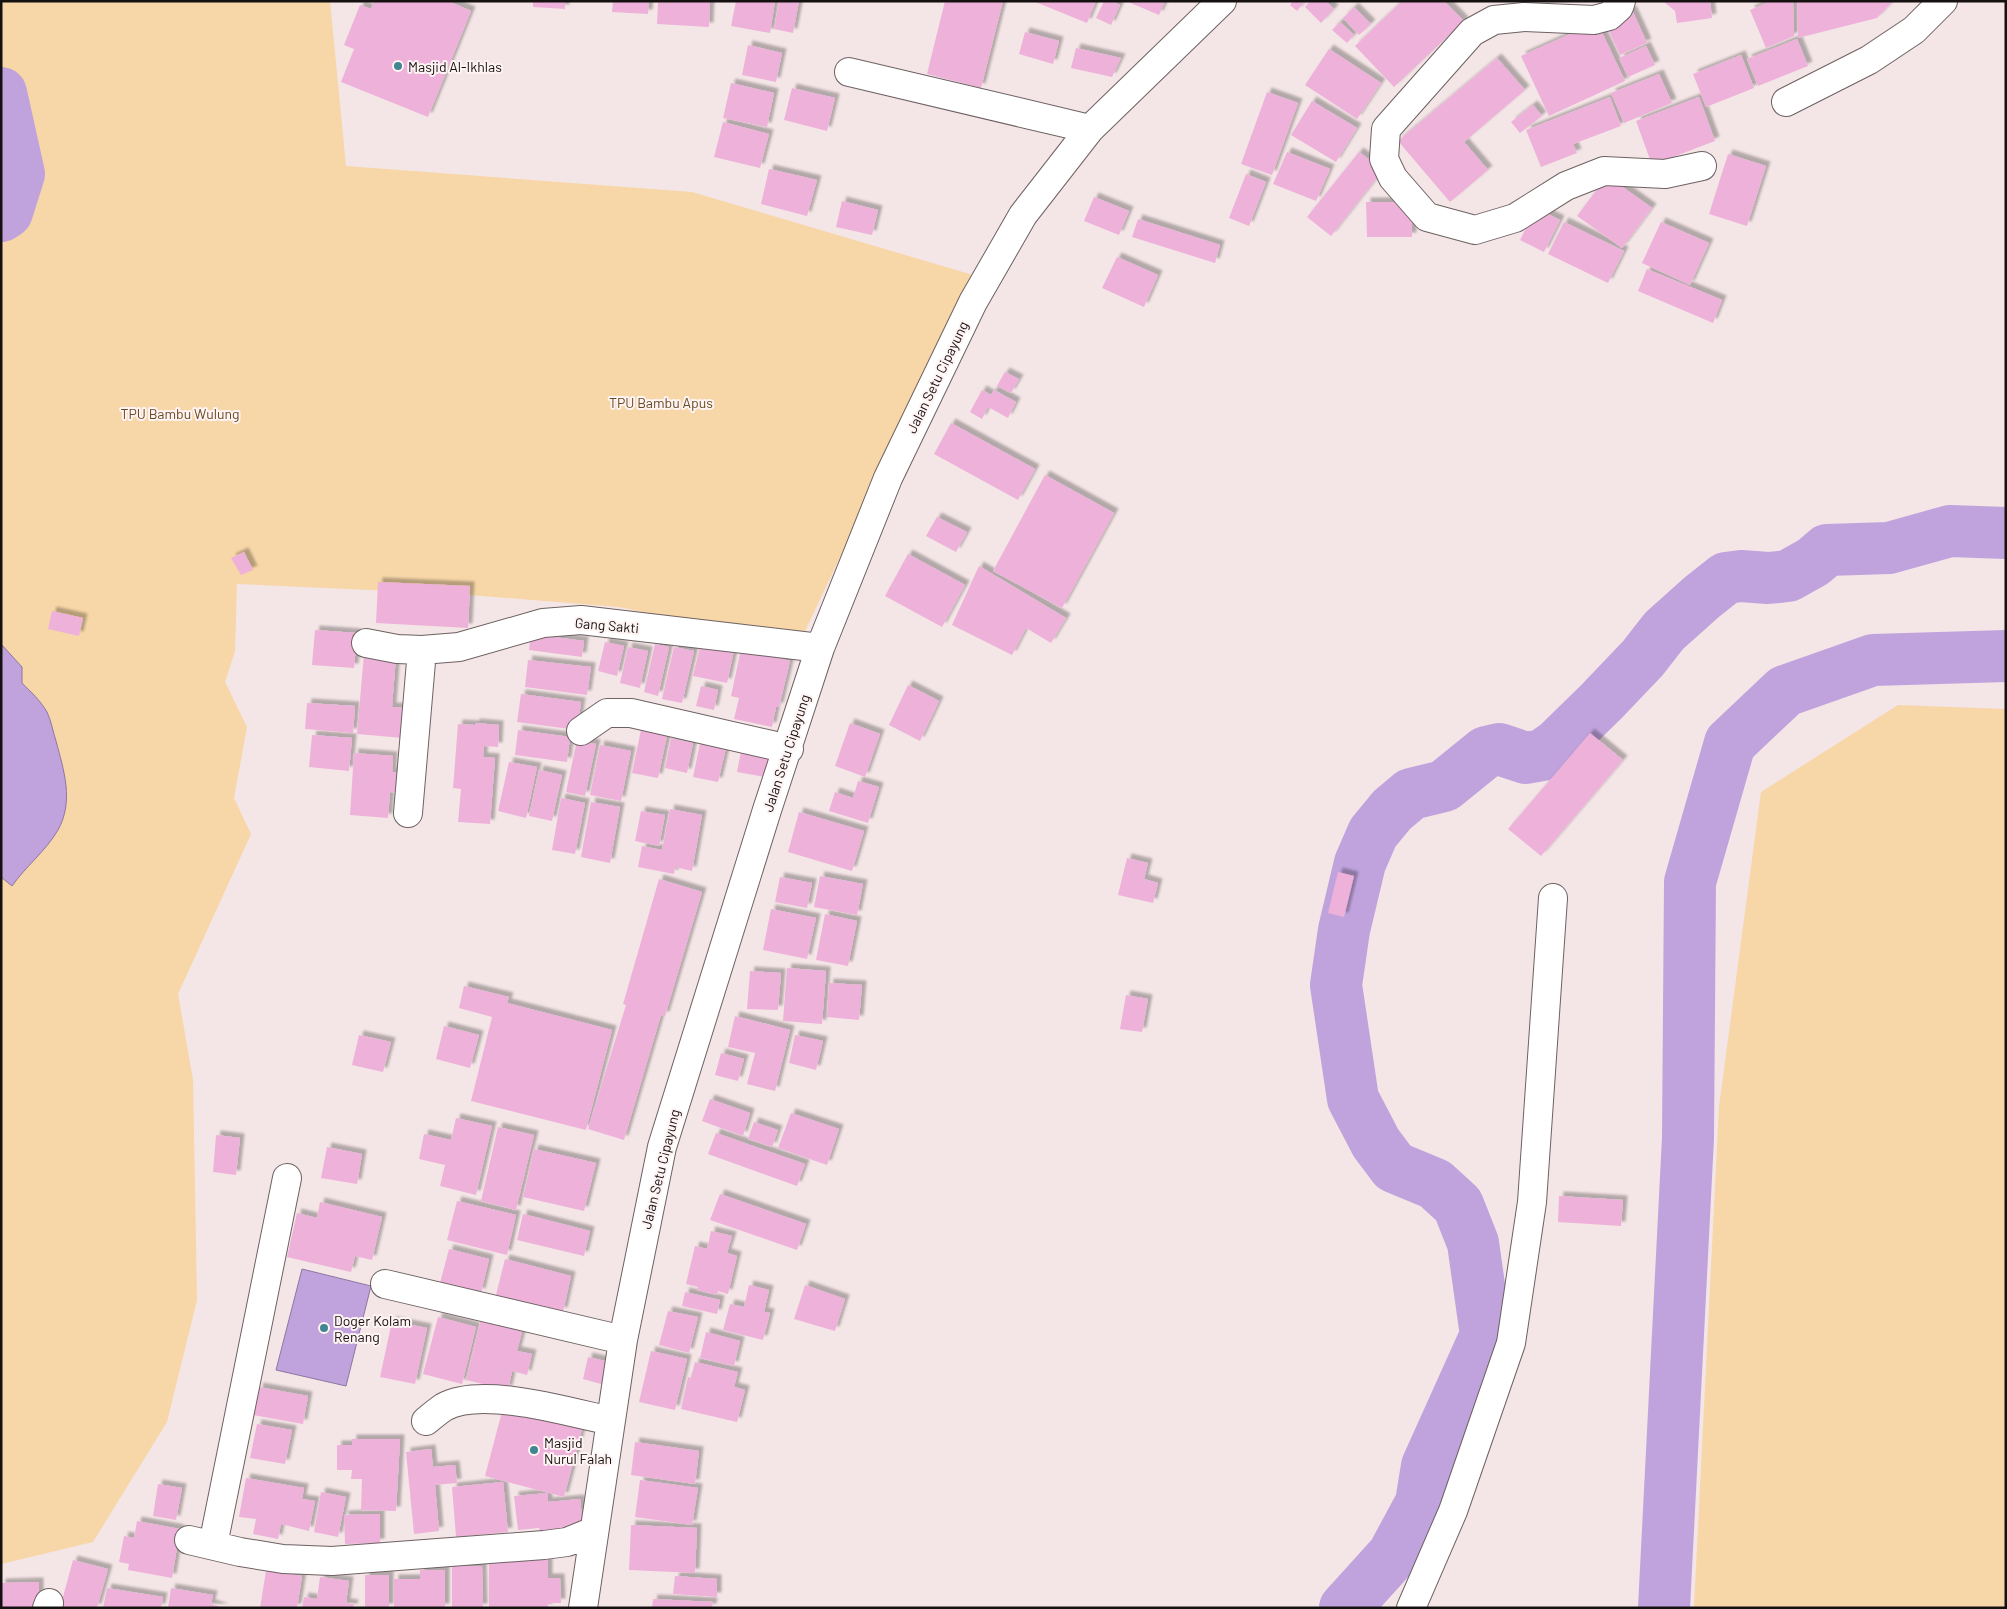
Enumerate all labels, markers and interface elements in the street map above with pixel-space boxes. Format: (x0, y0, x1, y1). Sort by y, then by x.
place label: Masjid Al-Ikhlas (408, 58, 502, 75)
marker: Masjid Al-Ikhlas (392, 60, 404, 72)
street label: Jalan Setu Cipayung (902, 318, 972, 436)
park label: TPU Bambu Apus (609, 394, 713, 411)
park label: TPU Bambu Wulung (121, 405, 239, 422)
street label: Gang Sakti (574, 614, 640, 636)
street label: Jalan Setu Cipayung (759, 692, 813, 814)
street label: Jalan Setu Cipayung (637, 1107, 683, 1231)
place label: Doger Kolam Renang (334, 1312, 411, 1345)
marker: Doger Kolam Renang (318, 1322, 330, 1334)
place label: Masjid Nurul Falah (544, 1434, 612, 1467)
marker: Masjid Nurul Falah (528, 1444, 540, 1456)

